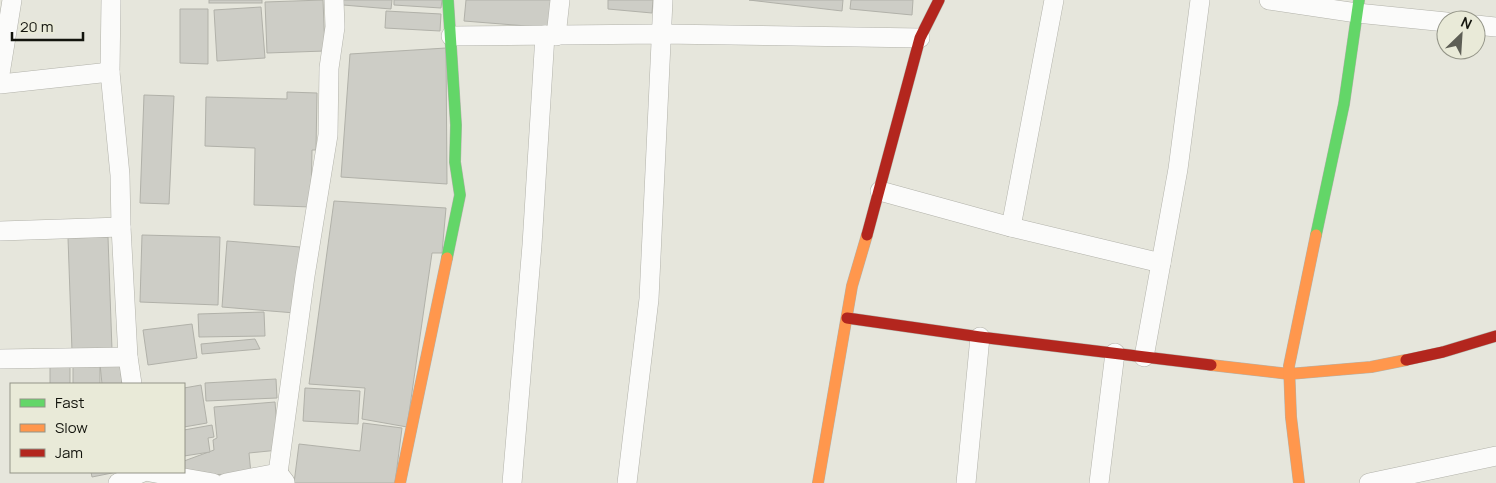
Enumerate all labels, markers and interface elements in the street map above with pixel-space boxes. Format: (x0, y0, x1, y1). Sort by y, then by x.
scale bar (12, 10, 84, 42)
north arrow (1436, 10, 1486, 60)
text: N (1458, 12, 1475, 34)
text: 20 m (20, 16, 53, 37)
legend (10, 383, 185, 473)
text: Fast (55, 392, 84, 413)
text: Slow (55, 417, 88, 438)
text: Jam (55, 442, 83, 463)

